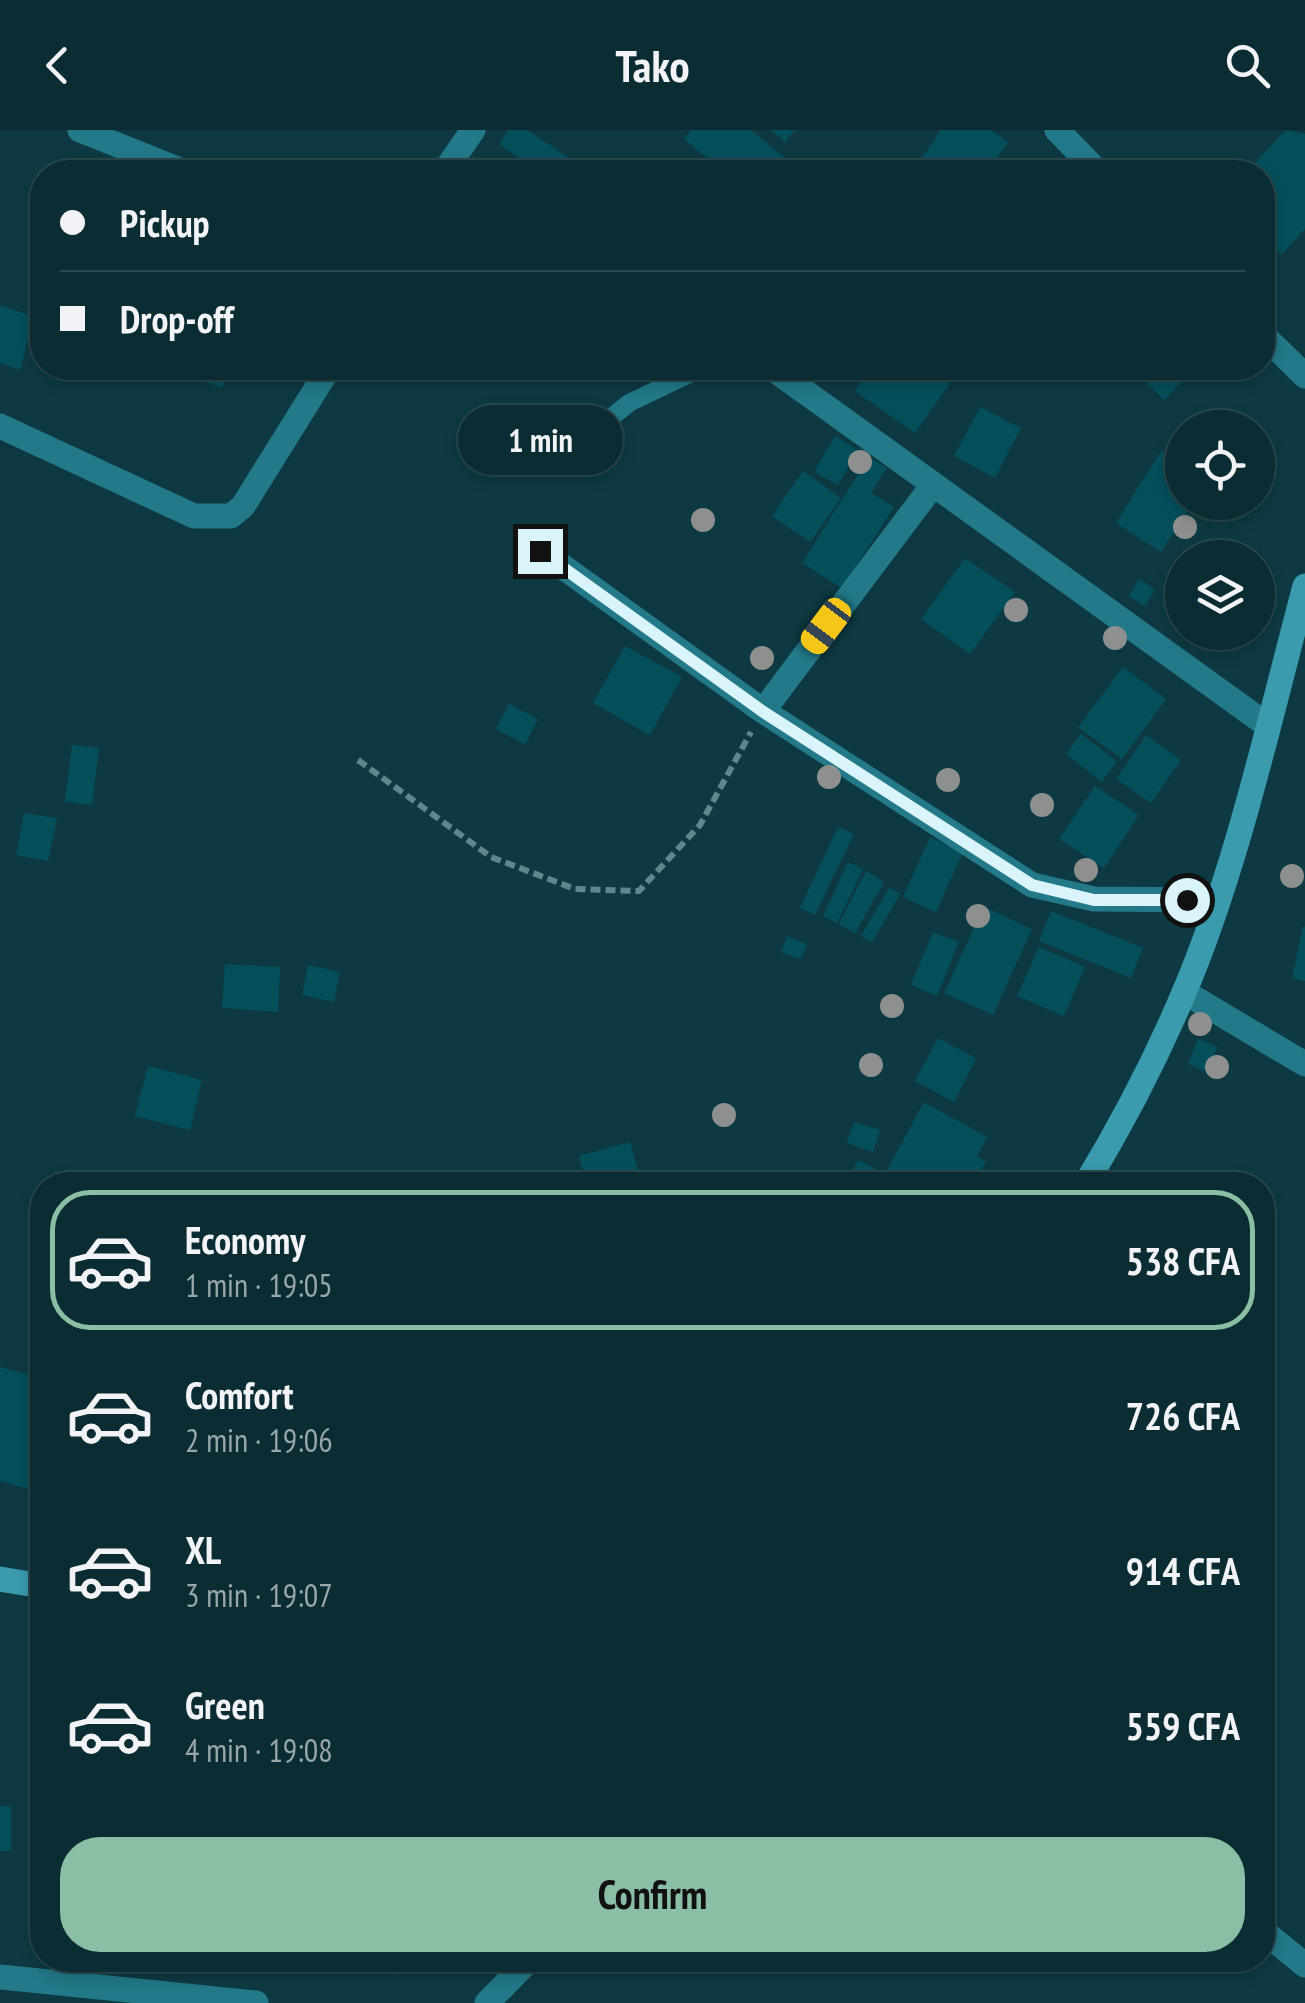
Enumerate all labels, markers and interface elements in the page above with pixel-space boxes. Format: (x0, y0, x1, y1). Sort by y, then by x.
text: Tako (615, 36, 690, 94)
icon: back (30, 38, 85, 93)
icon: search (1220, 38, 1275, 93)
text: Pickup (120, 198, 210, 247)
text: Drop-off (120, 294, 234, 343)
callout: 1 min (458, 406, 622, 476)
map controls (1165, 410, 1275, 650)
button: locate (1165, 410, 1275, 520)
text: 1 min (508, 419, 573, 461)
route end (518, 529, 563, 574)
button: layers (1165, 540, 1275, 650)
car (796, 593, 856, 659)
route start (1165, 878, 1210, 923)
icon: car (65, 1215, 155, 1305)
text: Economy (185, 1215, 305, 1264)
text: 538 CFA (1126, 1236, 1240, 1285)
text: 1 min · 19:05 (185, 1264, 333, 1306)
icon: car (65, 1370, 155, 1460)
text: Comfort (185, 1370, 294, 1419)
text: 726 CFA (1126, 1391, 1240, 1440)
text: 2 min · 19:06 (185, 1419, 333, 1461)
icon: car (65, 1525, 155, 1615)
text: XL (185, 1525, 221, 1574)
text: 914 CFA (1126, 1546, 1240, 1595)
text: 3 min · 19:07 (185, 1574, 333, 1616)
icon: car (65, 1680, 155, 1770)
text: Green (185, 1680, 265, 1729)
text: 559 CFA (1126, 1701, 1240, 1750)
text: 4 min · 19:08 (185, 1729, 333, 1771)
button: Confirm (60, 1837, 1245, 1952)

